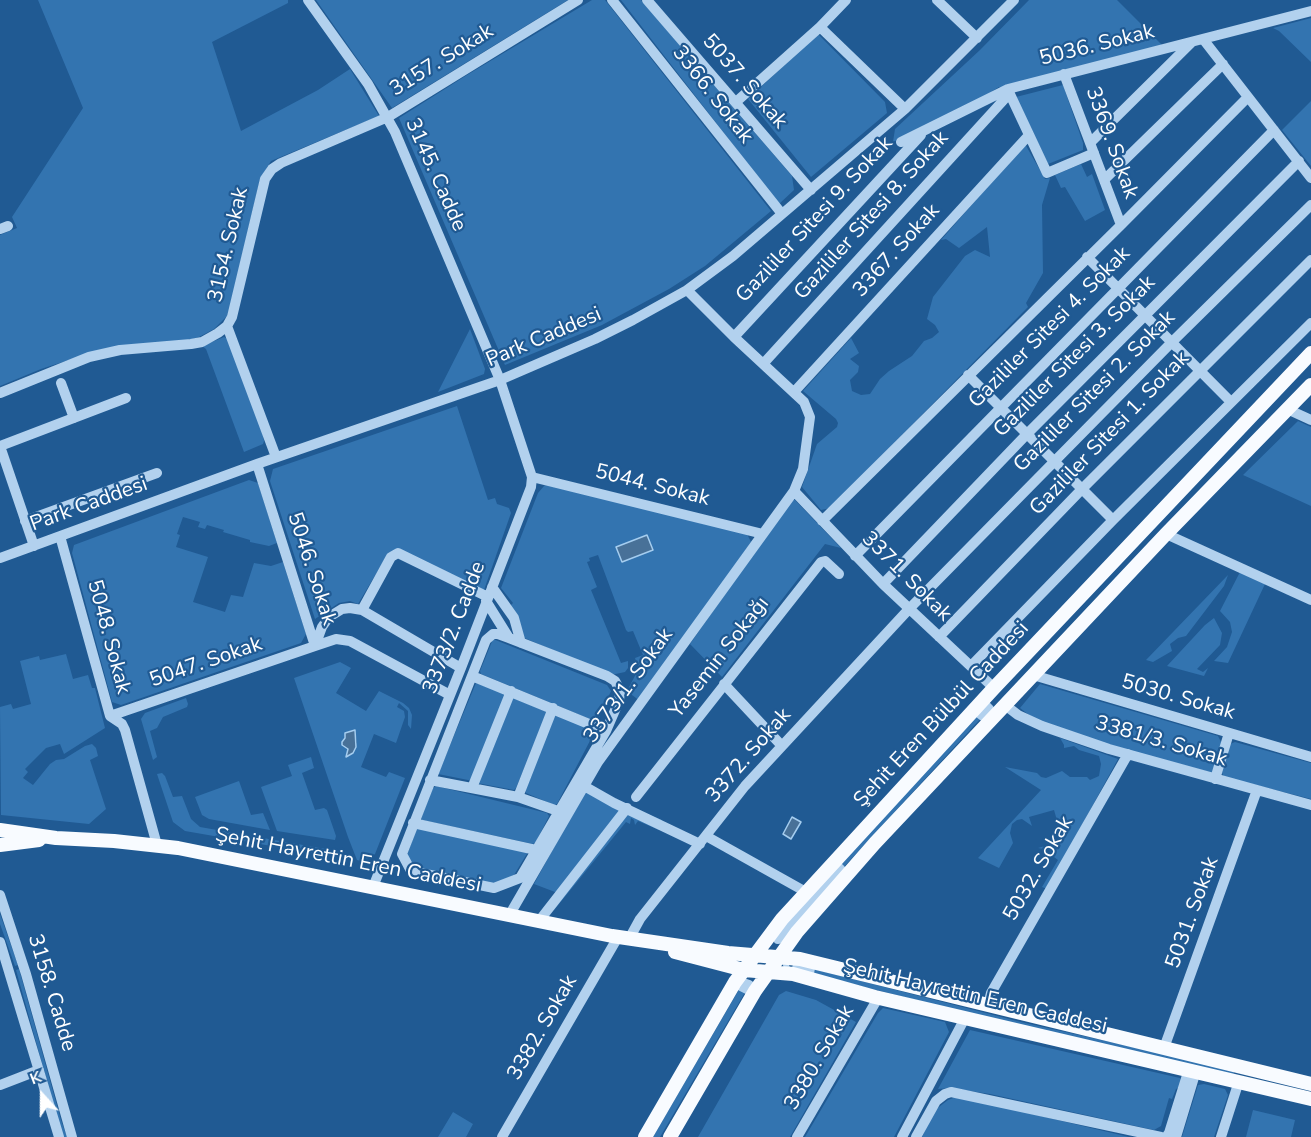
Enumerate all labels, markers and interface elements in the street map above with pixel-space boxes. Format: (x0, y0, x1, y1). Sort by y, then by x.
street label: 3157. Sokak (386, 19, 498, 103)
street label: 5036. Sokak (1037, 20, 1157, 72)
street label: 5037. Sokak (696, 30, 792, 134)
street label: 3366. Sokak (666, 41, 758, 149)
street label: 3369. Sokak (1079, 84, 1143, 202)
street label: 3145. Cadde (399, 115, 471, 235)
street label: Gazililer Sitesi 8. Sokak (790, 126, 954, 306)
street label: Gazililer Sitesi 9. Sokak (731, 132, 899, 308)
street label: 3154. Sokak (204, 185, 254, 305)
street label: 3367. Sokak (848, 199, 946, 303)
street label: Gazililer Sitesi 4. Sokak (964, 242, 1136, 414)
street label: Gazililer Sitesi 3. Sokak (989, 271, 1161, 443)
street label: Park Caddesi (483, 302, 605, 374)
street label: Gazililer Sitesi 2. Sokak (1009, 306, 1181, 478)
street label: Gazililer Sitesi 1. Sokak (1025, 347, 1195, 521)
street label: 5044. Sokak (592, 460, 712, 512)
street label: Park Caddesi (27, 472, 151, 538)
street label: 5046. Sokak (281, 509, 341, 629)
street label: 3371. Sokak (856, 527, 956, 627)
street label: 3373/2. Cadde (418, 558, 492, 698)
street label: 5048. Sokak (81, 577, 135, 697)
street label: Yasemin Sokağı (665, 592, 775, 724)
street label: Şehit Eren Bülbül Caddesi (849, 617, 1035, 813)
street label: 3373/1. Sokak (579, 624, 679, 748)
street label: 5047. Sokak (146, 632, 266, 694)
street label: 5030. Sokak (1118, 670, 1238, 726)
street label: 3372. Sokak (701, 704, 797, 808)
street label: 3381/3. Sokak (1092, 711, 1230, 773)
street label: 5032. Sokak (999, 812, 1079, 926)
street label: Şehit Hayrettin Eren Caddesi (213, 823, 483, 899)
street label: 5031. Sokak (1161, 854, 1225, 972)
street label: 3158. Cadde (21, 931, 81, 1055)
street label: Şehit Hayrettin Eren Caddesi (840, 954, 1110, 1040)
street label: 3382. Sokak (503, 971, 583, 1085)
street label: 3380. Sokak (780, 1001, 860, 1115)
north arrow (12, 1065, 72, 1125)
text: K (27, 1066, 44, 1090)

